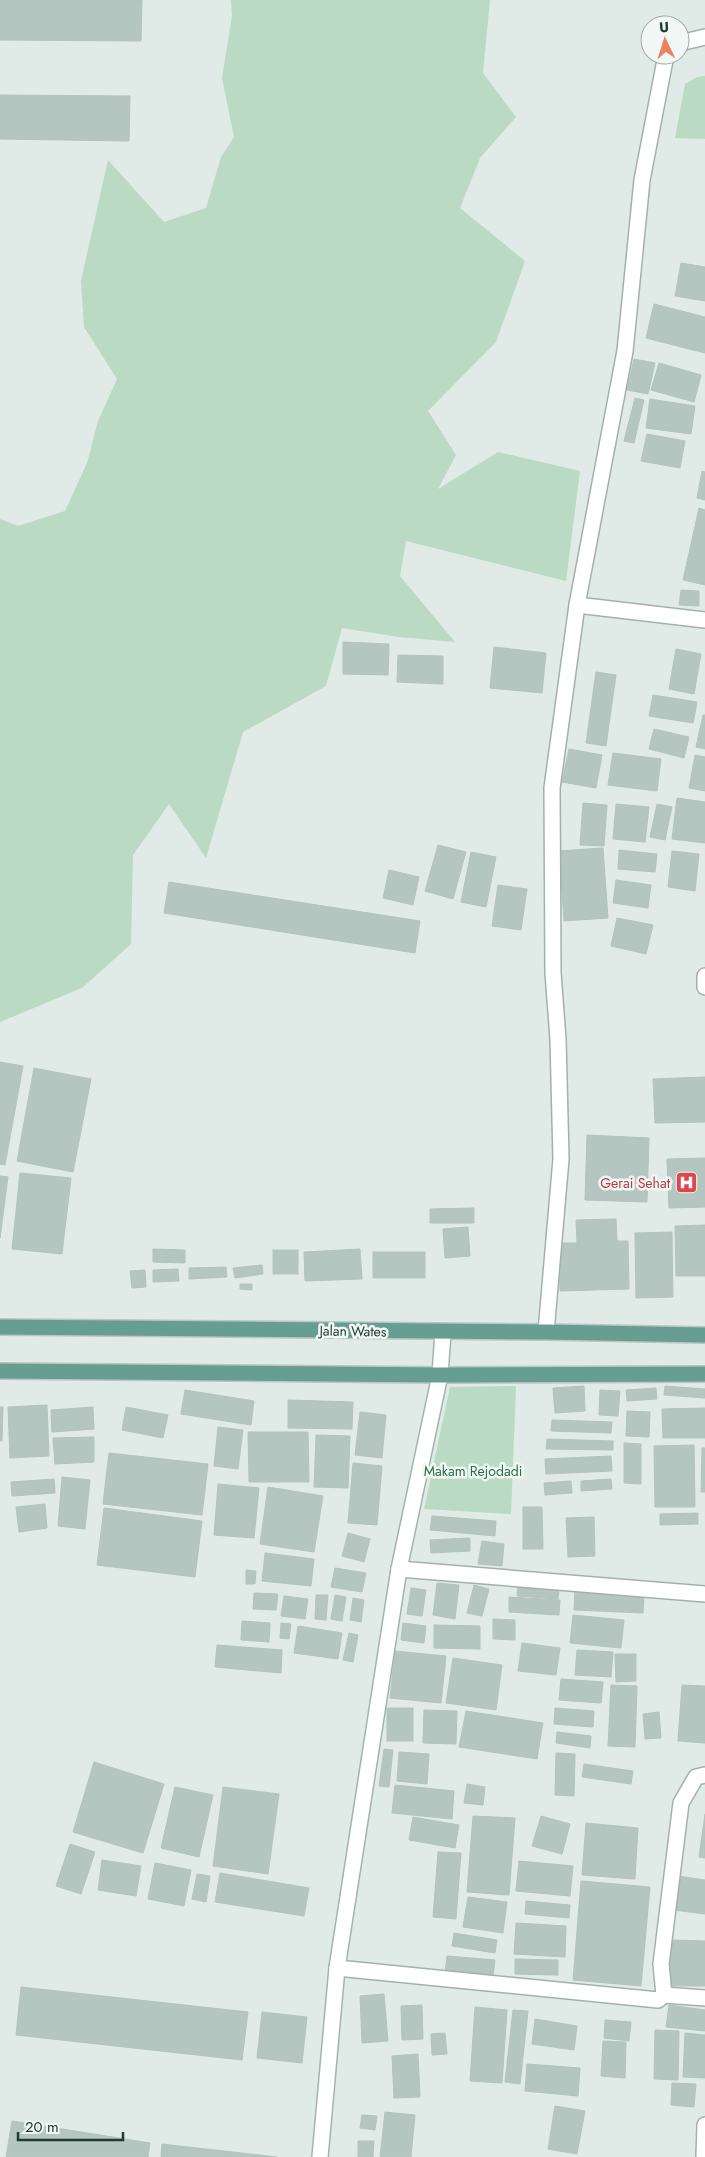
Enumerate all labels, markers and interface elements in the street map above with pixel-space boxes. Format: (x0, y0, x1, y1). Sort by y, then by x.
north arrow (640, 15, 690, 65)
text: U (658, 17, 670, 37)
hospital icon: Gerai Sehat (674, 1171, 698, 1195)
place label: Gerai Sehat (600, 1173, 671, 1193)
street label: Jalan Wates (317, 1320, 387, 1342)
park label: Makam Rejodadi (424, 1461, 522, 1481)
scale bar (18, 2110, 122, 2142)
text: 20 m (25, 2116, 59, 2138)

